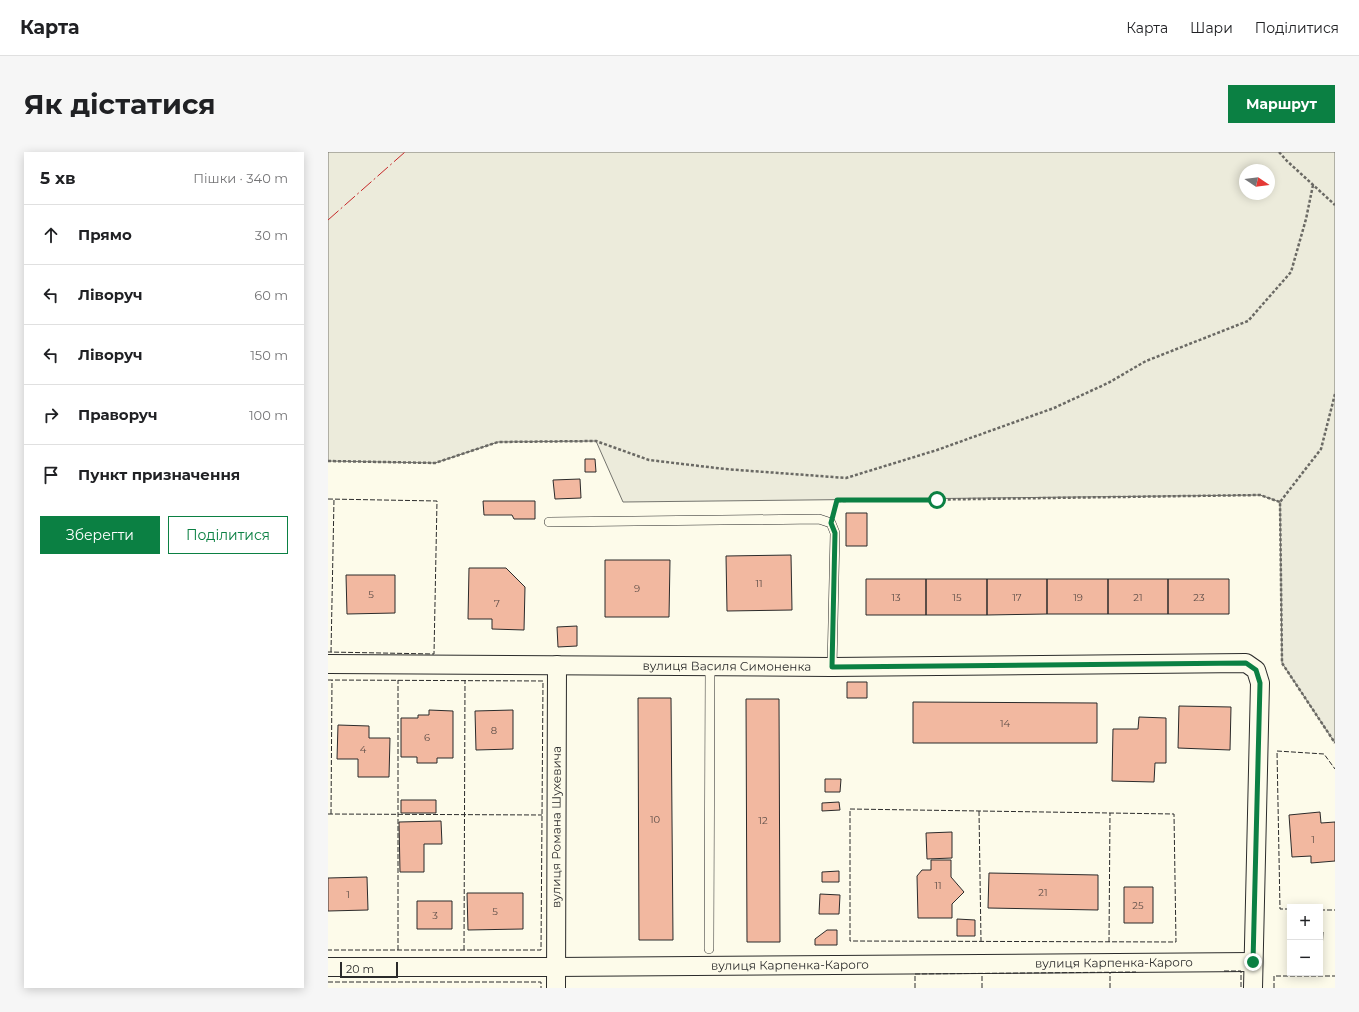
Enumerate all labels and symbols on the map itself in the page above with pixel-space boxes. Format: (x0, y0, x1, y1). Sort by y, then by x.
north arrow (1239, 164, 1275, 200)
route start (928, 491, 946, 509)
house number: 11 (755, 577, 763, 590)
house number: 9 (634, 582, 640, 595)
house number: 5 (368, 588, 374, 601)
house number: 13 (891, 591, 901, 604)
house number: 15 (952, 591, 962, 604)
house number: 17 (1012, 591, 1022, 604)
house number: 19 (1073, 591, 1083, 604)
house number: 21 (1133, 591, 1143, 604)
house number: 23 (1193, 591, 1205, 604)
house number: 7 (494, 597, 500, 610)
street label: вулиця Василя Симоненка (643, 658, 811, 674)
house number: 14 (1000, 717, 1010, 730)
house number: 8 (491, 724, 497, 737)
house number: 6 (424, 731, 430, 744)
house number: 4 (360, 743, 367, 756)
street label: вулиця Романа Шухевича (548, 746, 564, 908)
house number: 10 (650, 813, 660, 826)
house number: 12 (758, 814, 768, 827)
house number: 1 (1311, 833, 1315, 846)
house number: 11 (934, 879, 942, 892)
house number: 21 (1038, 886, 1048, 899)
house number: 1 (346, 888, 350, 901)
house number: 25 (1132, 899, 1144, 912)
house number: 5 (492, 905, 498, 918)
house number: 3 (432, 909, 438, 922)
route end (1244, 953, 1262, 971)
street label: вулиця Карпенка-Карого (1035, 954, 1193, 971)
street label: вулиця Карпенка-Карого (711, 957, 869, 973)
scale bar (340, 960, 398, 979)

